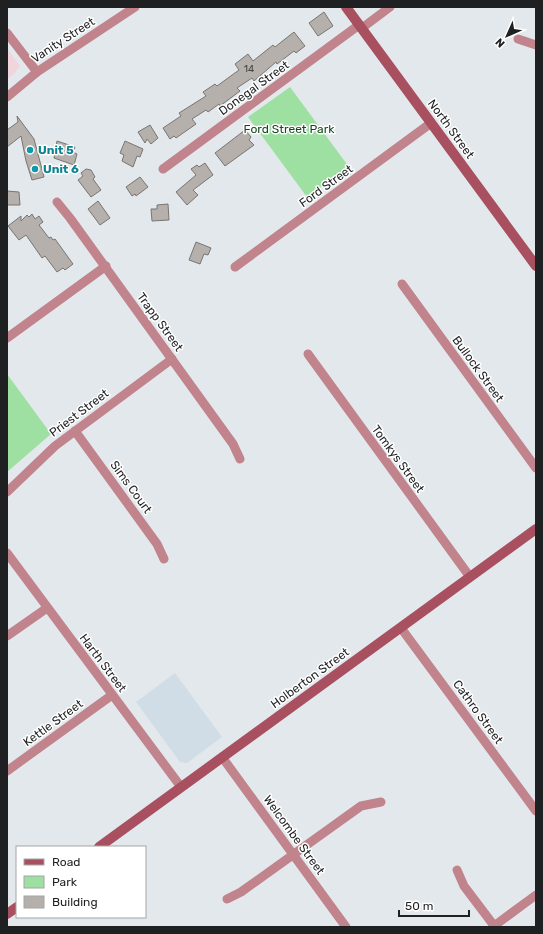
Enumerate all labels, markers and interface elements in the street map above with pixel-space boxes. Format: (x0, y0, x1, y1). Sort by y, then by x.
street label: Vanity Street (29, 14, 98, 66)
north arrow (487, 16, 527, 56)
text: N (493, 35, 508, 50)
street label: Donegal Street (216, 58, 292, 118)
house number: 14 (244, 63, 254, 75)
street label: North Street (425, 97, 477, 161)
park label: Ford Street Park (244, 122, 335, 136)
place label: Unit 5 (38, 143, 74, 157)
marker: Unit 5 (25, 145, 35, 155)
place label: Unit 6 (43, 162, 79, 176)
street label: Ford Street (296, 162, 356, 210)
marker: Unit 6 (30, 164, 40, 174)
street label: Trapp Street (134, 290, 186, 354)
street label: Bullock Street (449, 333, 507, 405)
street label: Priest Street (47, 386, 112, 440)
street label: Tomkys Street (369, 423, 427, 496)
street label: Sims Court (107, 458, 155, 516)
street label: Harth Street (77, 631, 130, 695)
street label: Holberton Street (268, 645, 352, 711)
street label: Cathro Street (450, 677, 506, 747)
street label: Kettle Street (20, 697, 86, 749)
street label: Welcombe Street (261, 793, 328, 878)
legend (16, 846, 146, 918)
text: Road (52, 855, 80, 869)
text: Park (52, 875, 78, 889)
scale bar (399, 892, 469, 918)
text: Building (52, 895, 98, 909)
text: 50 m (405, 899, 433, 913)

